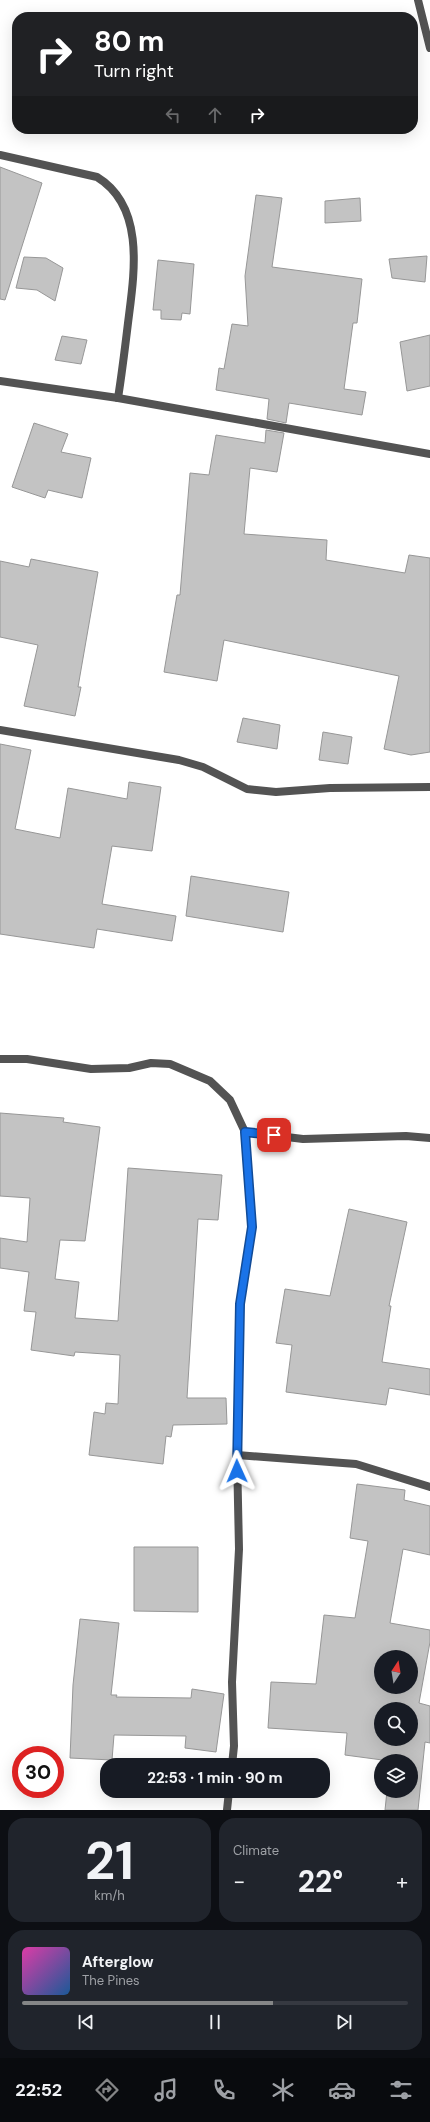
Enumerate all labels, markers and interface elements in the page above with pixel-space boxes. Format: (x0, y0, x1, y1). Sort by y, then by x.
text: 80 m (94, 23, 164, 60)
icon: right (28, 28, 80, 80)
text: Turn right (94, 59, 174, 83)
icon: left (162, 104, 184, 126)
icon: ahead (204, 104, 226, 126)
icon: right (246, 104, 268, 126)
pin (257, 1118, 291, 1152)
icon: arrive (263, 1124, 285, 1146)
position arrow (216, 1450, 258, 1492)
north arrow (374, 1650, 418, 1694)
map controls (374, 1650, 418, 1798)
button: search (374, 1702, 418, 1746)
speed limit sign: 30 (12, 1746, 64, 1798)
button: layers (374, 1754, 418, 1798)
text: 22:53 · 1 min · 90 m (147, 1768, 283, 1788)
text: 21 (85, 1827, 134, 1895)
text: Climate (233, 1842, 279, 1859)
text: 22° (298, 1862, 343, 1901)
text: − (233, 1867, 245, 1896)
text: + (396, 1867, 408, 1896)
text: km/h (94, 1887, 125, 1904)
text: Afterglow (82, 1952, 154, 1972)
text: The Pines (82, 1972, 140, 1989)
icon: previous (75, 2011, 97, 2033)
icon: pause (204, 2011, 226, 2033)
icon: next (333, 2011, 355, 2033)
icon: directions (93, 2076, 121, 2104)
icon: music (152, 2076, 180, 2104)
icon: phone (210, 2076, 238, 2104)
icon: climate (269, 2076, 297, 2104)
icon: car (328, 2076, 356, 2104)
icon: filters (387, 2076, 415, 2104)
text: 22:52 (15, 2078, 62, 2102)

